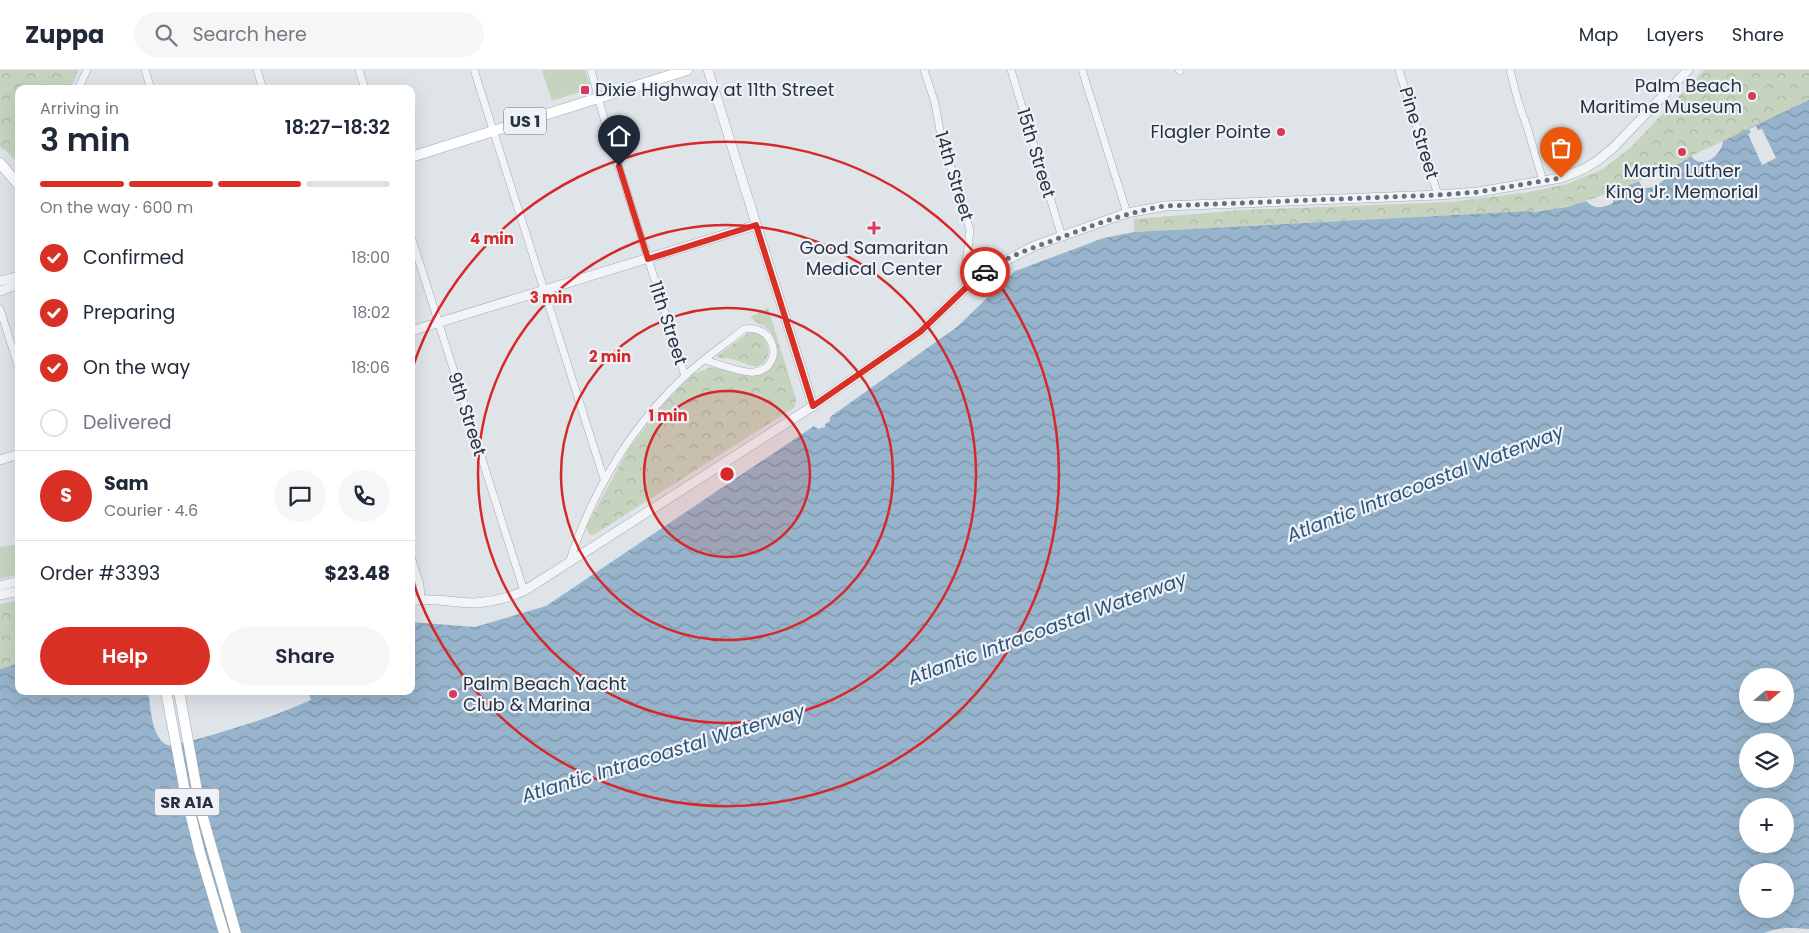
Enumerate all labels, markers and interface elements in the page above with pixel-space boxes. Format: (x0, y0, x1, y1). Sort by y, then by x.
search box (134, 12, 484, 57)
text: Zuppa (25, 18, 104, 51)
icon: search (152, 21, 180, 49)
text: Search here (192, 21, 307, 48)
text: Map (1579, 22, 1619, 47)
text: Layers (1647, 22, 1704, 47)
text: Share (1732, 22, 1784, 47)
place label: Palm Beach Maritime Museum (1580, 73, 1742, 119)
place label: Dixie Highway at 11th Street (595, 77, 834, 102)
marker: Dixie Highway at 11th Street (579, 84, 591, 96)
street label: Pine Street (1394, 84, 1445, 182)
marker: Palm Beach Maritime Museum (1746, 90, 1758, 102)
text: Arriving in (40, 97, 119, 120)
street label: 15th Street (1011, 105, 1062, 201)
road number: US 1 (504, 107, 546, 134)
text: 18:27–18:32 (285, 114, 390, 141)
pin (598, 115, 640, 166)
text: 3 min (40, 117, 130, 162)
place label: Flagler Pointe (1150, 119, 1271, 144)
icon: home (605, 122, 633, 150)
marker: Flagler Pointe (1275, 126, 1287, 138)
pin (1540, 127, 1582, 178)
street label: 14th Street (929, 128, 980, 224)
icon: bag (1547, 134, 1575, 162)
marker: Martin Luther King Jr. Memorial (1676, 146, 1688, 158)
place label: Martin Luther King Jr. Memorial (1606, 158, 1759, 204)
text: On the way · 600 m (40, 196, 193, 219)
marker: Good Samaritan Medical Center (867, 221, 881, 235)
text: 4 min (470, 228, 514, 249)
place label: Good Samaritan Medical Center (800, 235, 948, 281)
icon: check (40, 244, 68, 272)
text: Confirmed (83, 244, 184, 271)
text: 18:00 (351, 246, 390, 269)
courier (960, 247, 1010, 297)
icon: car (971, 258, 999, 286)
street label: 11th Street (643, 278, 694, 368)
text: 3 min (530, 287, 572, 308)
icon: check (40, 299, 68, 327)
text: Preparing (83, 299, 175, 326)
text: 18:02 (352, 301, 390, 324)
text: 2 min (589, 346, 631, 367)
icon: check (40, 354, 68, 382)
text: On the way (83, 354, 190, 381)
text: 18:06 (351, 356, 390, 379)
street label: 9th Street (442, 369, 493, 459)
text: 1 min (648, 405, 688, 426)
text: Delivered (83, 409, 172, 436)
water label: Atlantic Intracoastal Waterway (1282, 418, 1569, 549)
centre of rings (718, 465, 736, 483)
text: Sam (104, 470, 149, 497)
button: chat (274, 470, 326, 522)
button: phone (338, 470, 390, 522)
text: S (60, 482, 72, 509)
text: Courier · 4.6 (104, 499, 198, 522)
text: Order #3393 (40, 560, 160, 587)
text: $23.48 (325, 560, 390, 587)
water label: Atlantic Intracoastal Waterway (903, 565, 1191, 692)
button: Help (40, 627, 210, 685)
button: Share (220, 627, 390, 685)
north arrow (1739, 668, 1794, 722)
map controls (1739, 668, 1794, 918)
place label: Palm Beach Yacht Club & Marina (463, 671, 627, 717)
marker: Palm Beach Yacht Club & Marina (447, 688, 459, 700)
water label: Atlantic Intracoastal Waterway (517, 697, 809, 810)
button: layers (1739, 733, 1794, 788)
road number: SR A1A (154, 789, 220, 816)
button: + (1739, 798, 1794, 853)
button: − (1739, 863, 1794, 918)

